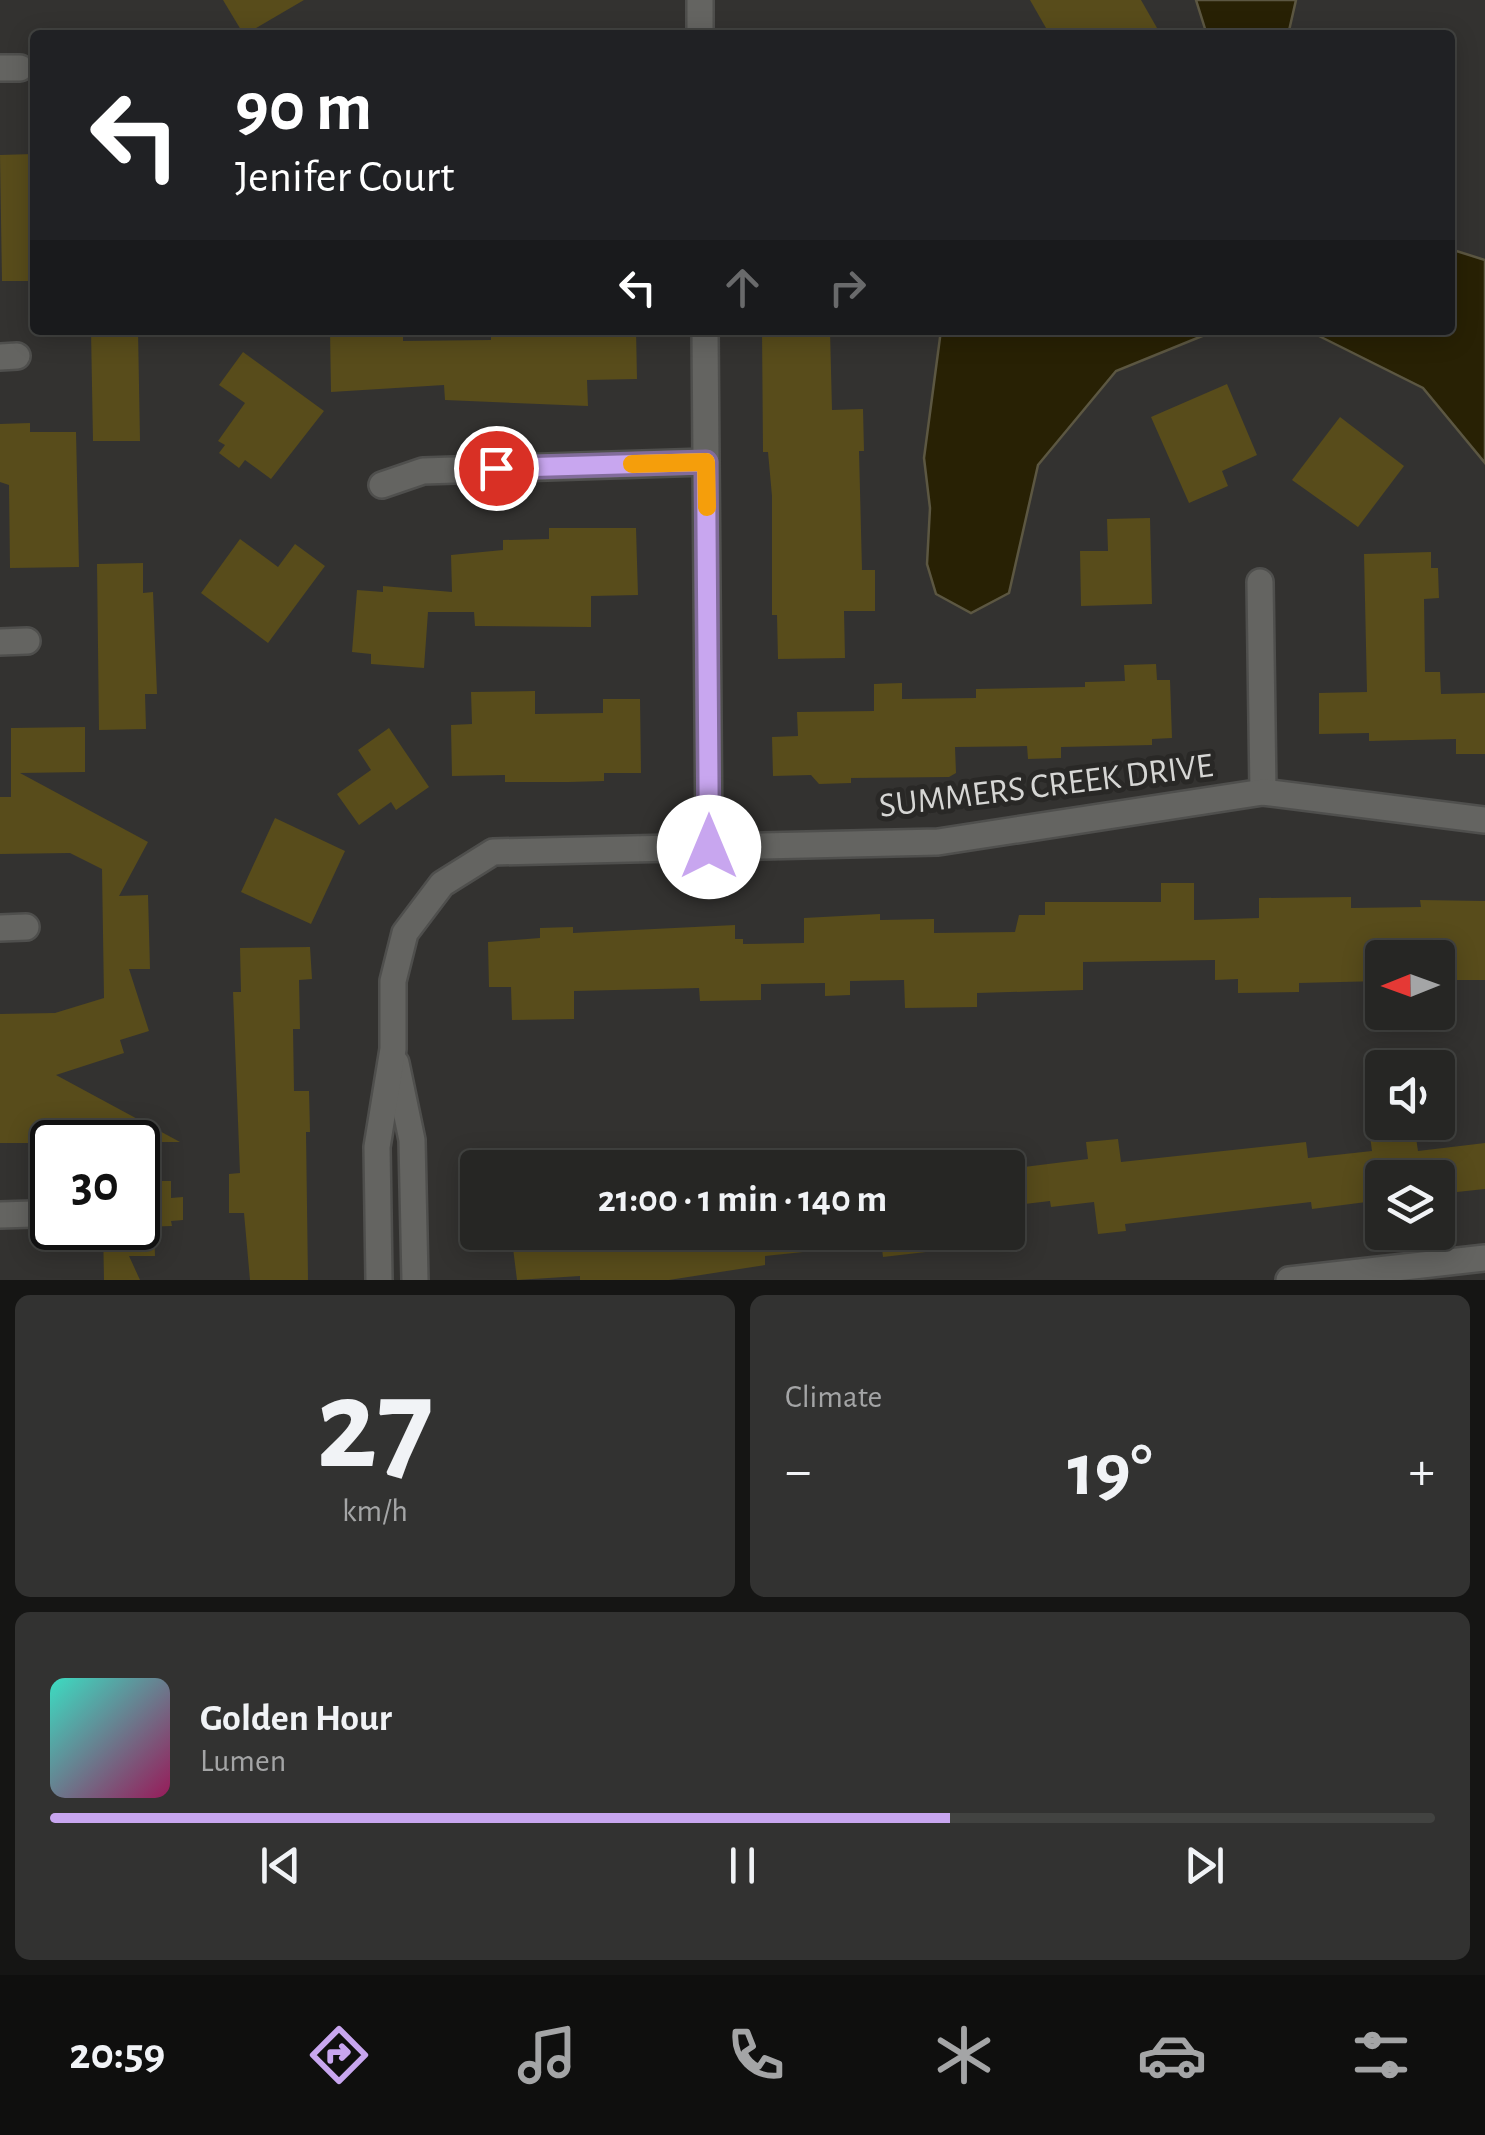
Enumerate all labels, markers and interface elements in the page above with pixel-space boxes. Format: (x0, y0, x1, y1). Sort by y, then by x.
icon: left (70, 70, 200, 200)
text: 90 m (235, 73, 372, 143)
text: Jenifer Court (235, 155, 454, 200)
icon: left (610, 260, 665, 315)
icon: ahead (715, 260, 770, 315)
icon: right (820, 260, 875, 315)
pin (454, 426, 539, 511)
icon: arrive (469, 441, 524, 496)
street label: SUMMERS CREEK DRIVE (877, 748, 1215, 824)
position arrow (657, 795, 761, 899)
north arrow (1365, 940, 1455, 1030)
map controls (1365, 940, 1455, 1250)
button: sound (1365, 1050, 1455, 1140)
speed limit sign: 30 (30, 1120, 160, 1250)
button: layers (1365, 1160, 1455, 1250)
text: 21:00 · 1 min · 140 m (598, 1181, 887, 1219)
text: 27 (316, 1362, 434, 1492)
text: Climate (785, 1381, 882, 1413)
text: 19° (1067, 1434, 1153, 1509)
text: − (785, 1444, 811, 1499)
text: + (1409, 1444, 1435, 1499)
text: km/h (342, 1495, 408, 1527)
text: Golden Hour (200, 1700, 392, 1738)
text: Lumen (200, 1745, 286, 1777)
icon: previous (253, 1838, 308, 1893)
icon: pause (715, 1838, 770, 1893)
icon: next (1177, 1838, 1232, 1893)
icon: directions (304, 2020, 374, 2090)
icon: music (512, 2020, 582, 2090)
icon: phone (721, 2020, 791, 2090)
icon: climate (929, 2020, 999, 2090)
icon: car (1137, 2020, 1207, 2090)
icon: filters (1346, 2020, 1416, 2090)
text: 20:59 (69, 2032, 165, 2077)

